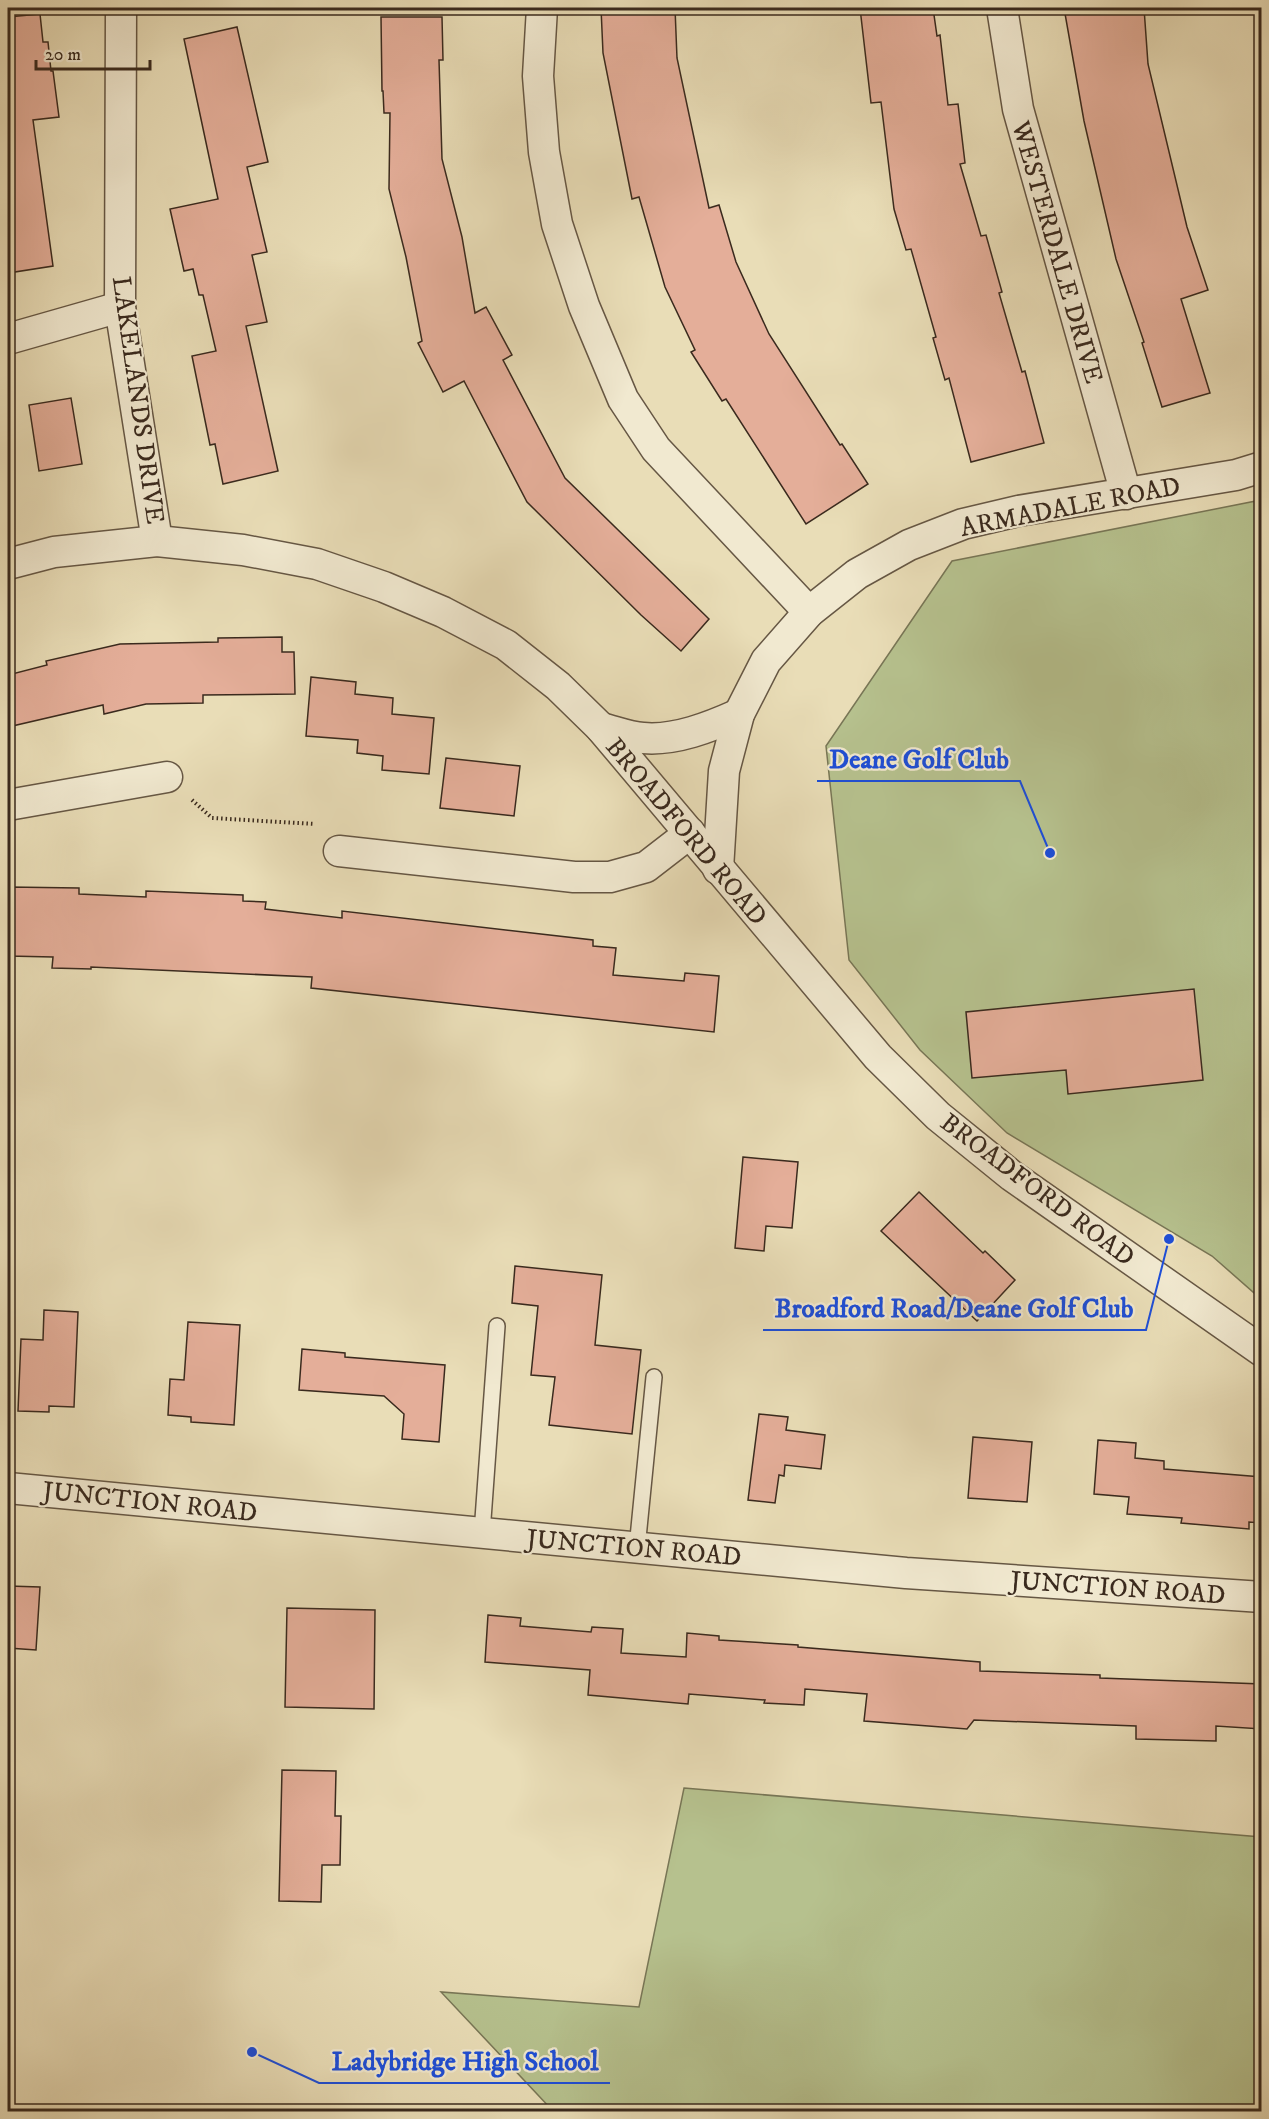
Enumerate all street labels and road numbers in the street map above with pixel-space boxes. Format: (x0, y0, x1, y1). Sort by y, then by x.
street label: WESTERDALE DRIVE (1003, 116, 1110, 387)
street label: LAKELANDS DRIVE (104, 274, 171, 526)
street label: ARMADALE ROAD (957, 470, 1183, 545)
street label: BROADFORD ROAD (598, 731, 774, 933)
street label: BROADFORD ROAD (933, 1106, 1141, 1274)
street label: JUNCTION ROAD (39, 1475, 259, 1530)
street label: JUNCTION ROAD (523, 1522, 743, 1574)
street label: JUNCTION ROAD (1007, 1564, 1226, 1612)

